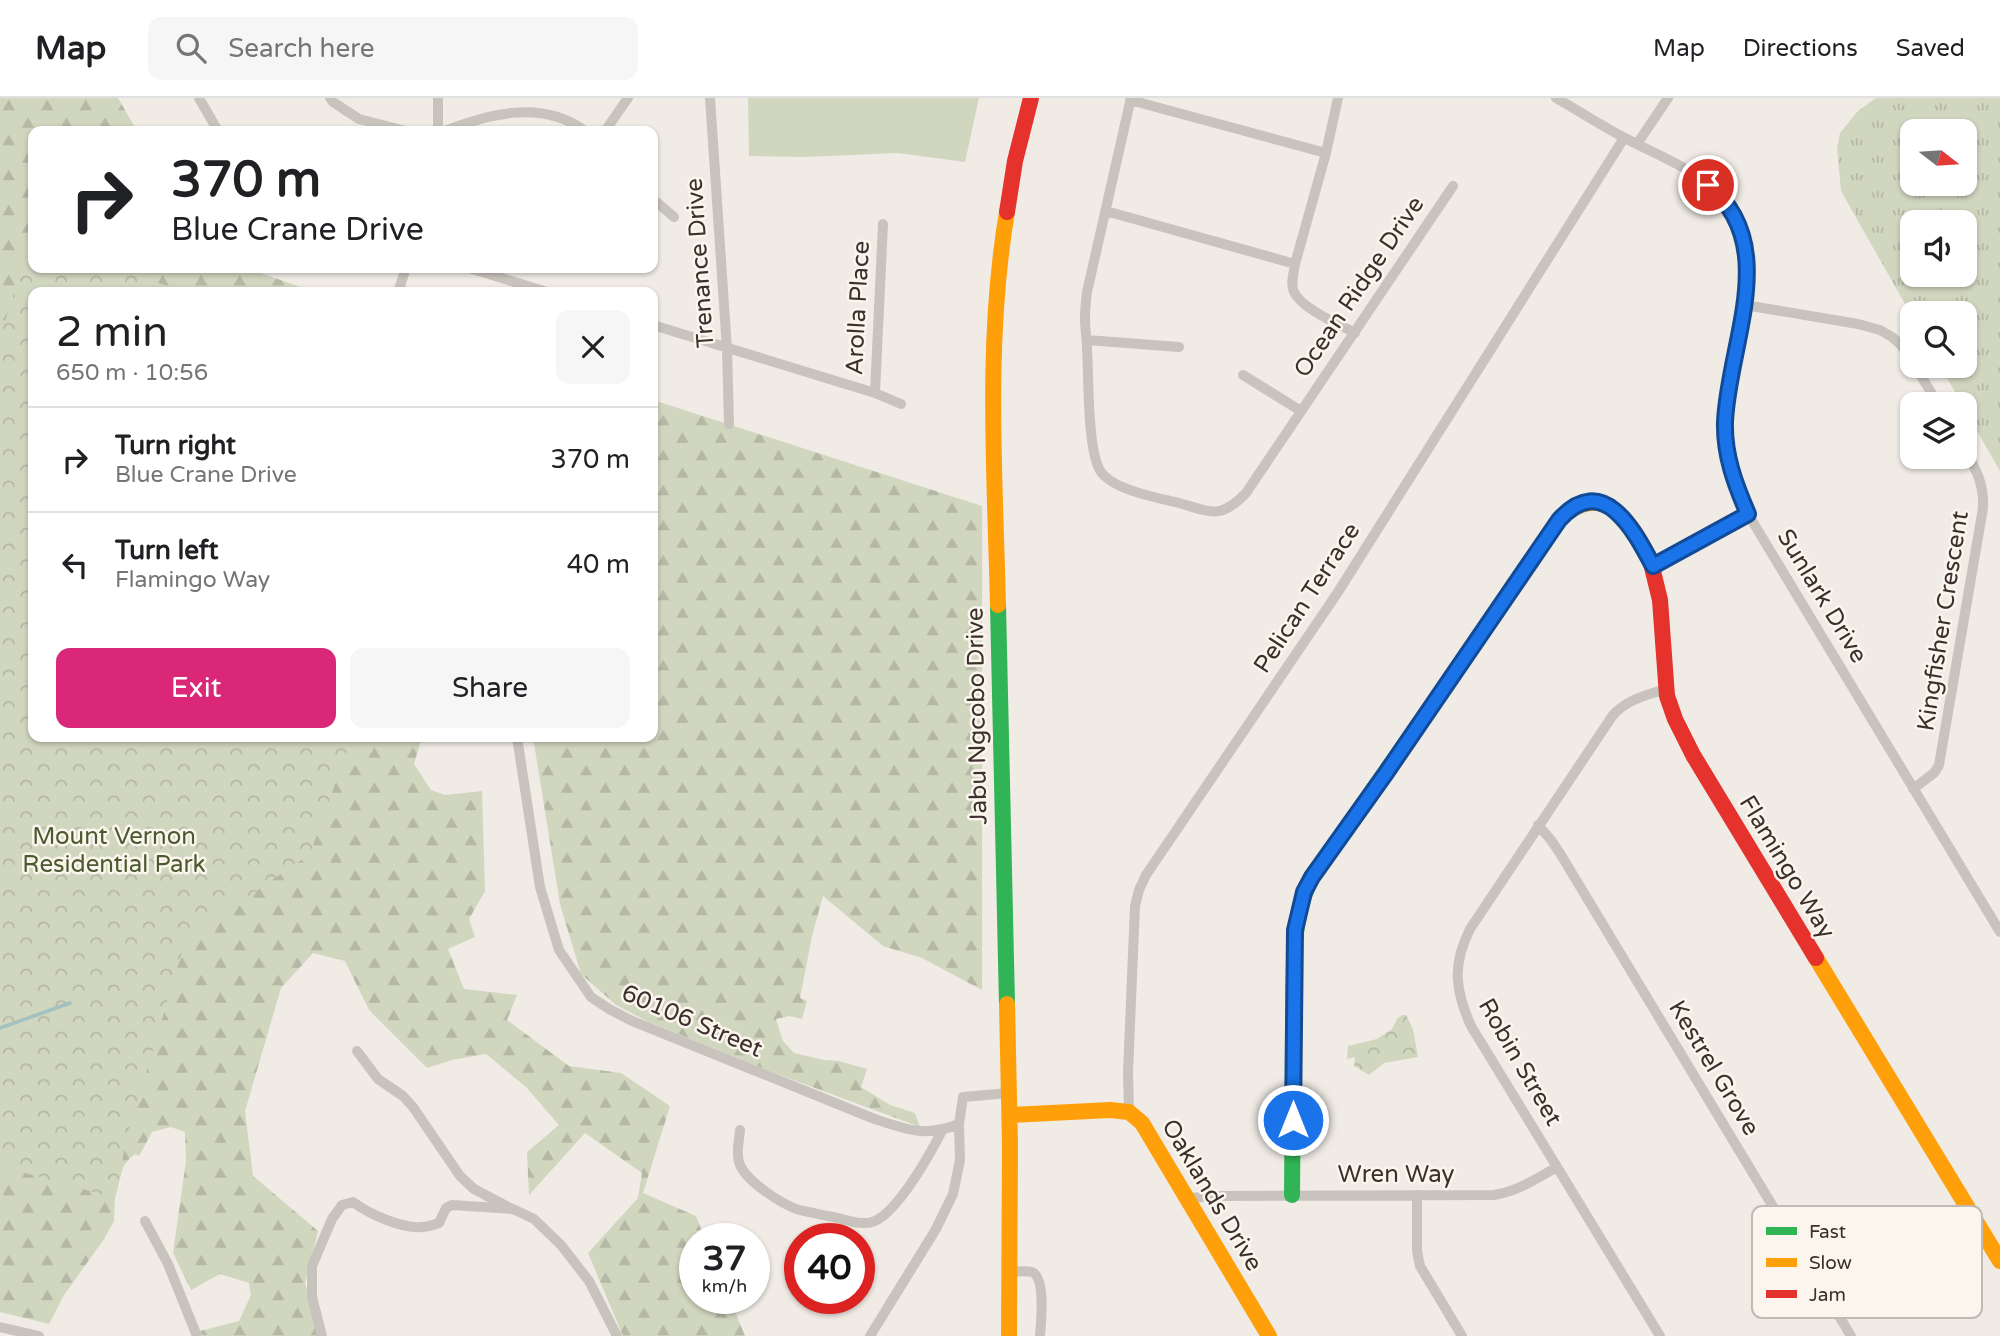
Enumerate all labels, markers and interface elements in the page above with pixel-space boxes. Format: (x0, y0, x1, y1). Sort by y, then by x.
search box (148, 17, 638, 80)
text: Map (35, 29, 106, 68)
icon: search (172, 29, 210, 67)
text: Search here (228, 33, 374, 64)
text: Map (1653, 34, 1705, 63)
text: Directions (1743, 34, 1858, 63)
text: Saved (1896, 34, 1965, 63)
north arrow (1900, 119, 1978, 196)
map controls (1900, 119, 1977, 469)
text: 370 m (171, 151, 321, 210)
icon: right (56, 154, 147, 245)
pin (1678, 155, 1738, 215)
icon: arrive (1689, 166, 1727, 204)
street label: Trenance Drive (680, 177, 720, 349)
street label: Ocean Ridge Drive (1288, 191, 1430, 383)
button: sound (1900, 210, 1977, 287)
text: Blue Crane Drive (171, 211, 424, 249)
street label: Arolla Place (840, 240, 876, 376)
button: search (1900, 301, 1977, 378)
text: 2 min (56, 307, 168, 358)
button: close (556, 310, 630, 384)
text: 650 m · 10:56 (56, 359, 208, 387)
button: layers (1900, 392, 1977, 469)
text: Turn right (115, 430, 236, 461)
icon: right (56, 441, 94, 479)
text: 370 m (550, 444, 630, 475)
text: Blue Crane Drive (115, 461, 297, 489)
street label: Kingfisher Crescent (1911, 509, 1975, 733)
street label: Pelican Terrace (1248, 517, 1366, 679)
street label: Sunlark Drive (1771, 524, 1873, 668)
text: Turn left (115, 535, 218, 566)
icon: left (56, 546, 94, 584)
text: 40 m (567, 549, 630, 580)
text: Flamingo Way (115, 566, 270, 594)
street label: Jabu Ngcobo Drive (961, 607, 993, 825)
button: Exit (56, 648, 336, 728)
button: Share (350, 648, 630, 728)
street label: Flamingo Way (1733, 790, 1841, 944)
park label: Mount Vernon Residential Park (22, 822, 206, 879)
street label: 60106 Street (617, 978, 767, 1064)
street label: Robin Street (1472, 993, 1568, 1131)
street label: Kestrel Grove (1662, 995, 1766, 1141)
position arrow (1256, 1083, 1330, 1157)
street label: Oaklands Drive (1155, 1114, 1269, 1276)
street label: Wren Way (1338, 1160, 1455, 1189)
legend (1752, 1206, 1982, 1318)
text: Fast (1809, 1221, 1846, 1243)
speed limit sign: 40 (784, 1223, 875, 1314)
text: 37 (703, 1238, 746, 1280)
text: Slow (1809, 1252, 1852, 1274)
text: km/h (702, 1275, 747, 1297)
text: Jam (1809, 1284, 1846, 1306)

